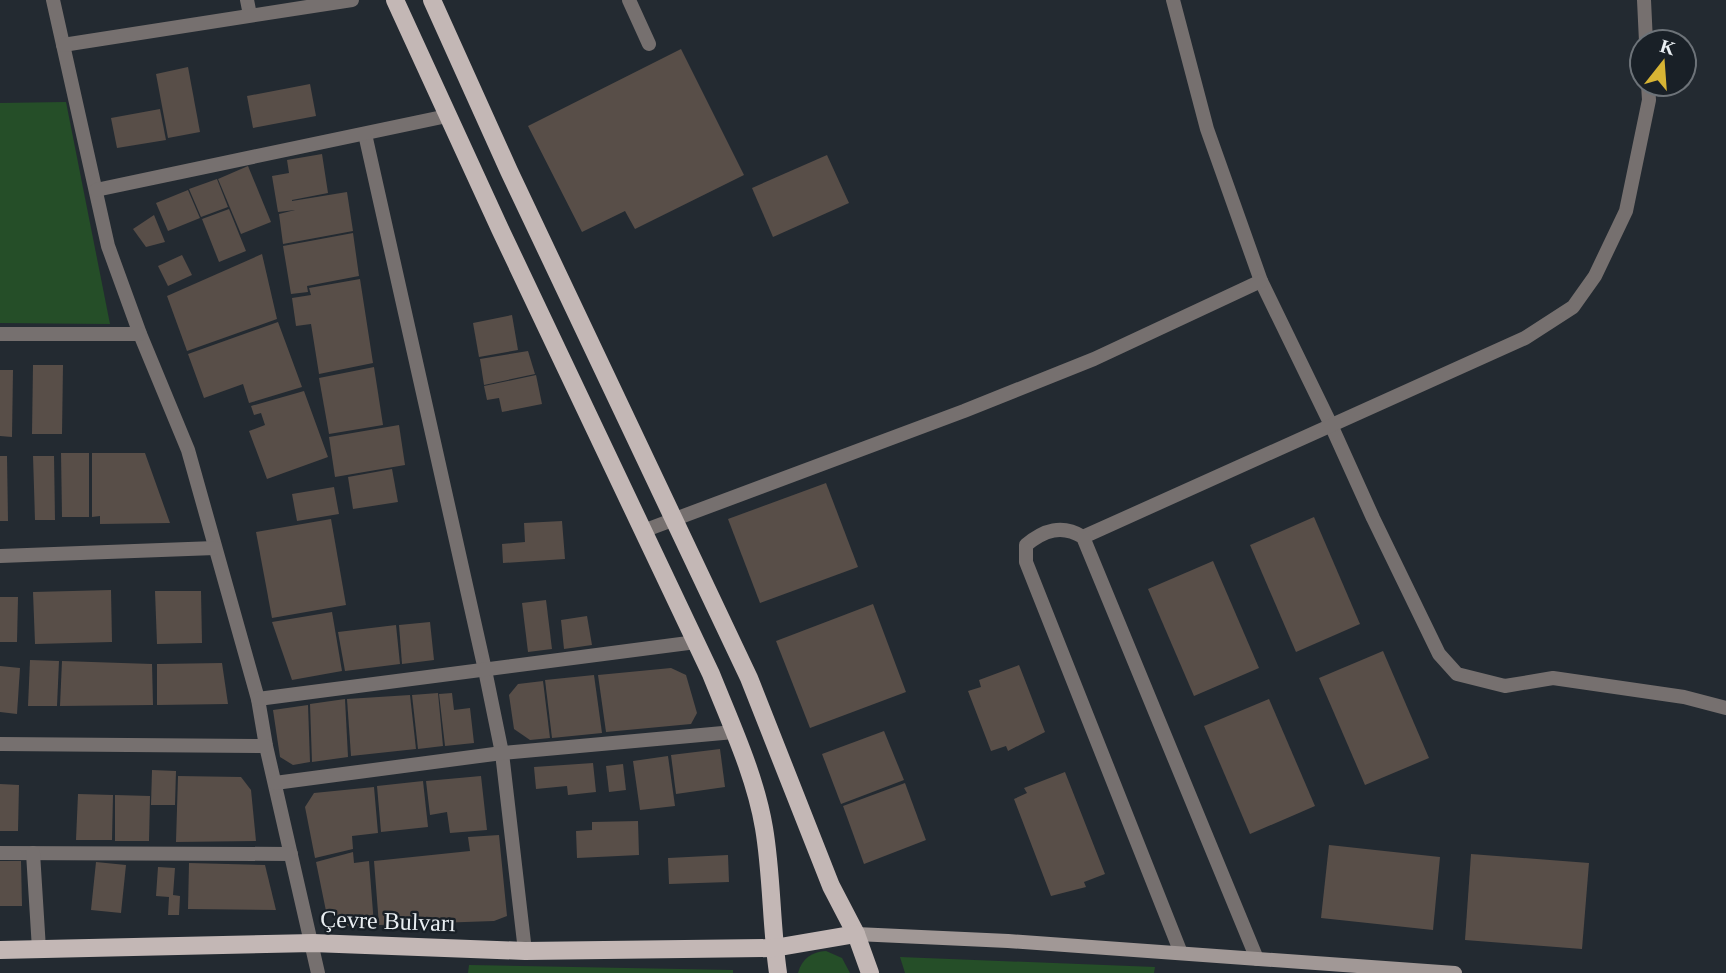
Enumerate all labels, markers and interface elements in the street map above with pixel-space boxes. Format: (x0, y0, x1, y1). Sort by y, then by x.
north arrow (1628, 28, 1698, 98)
text: K (1658, 35, 1678, 59)
street label: Çevre Bulvarı (320, 906, 456, 936)

